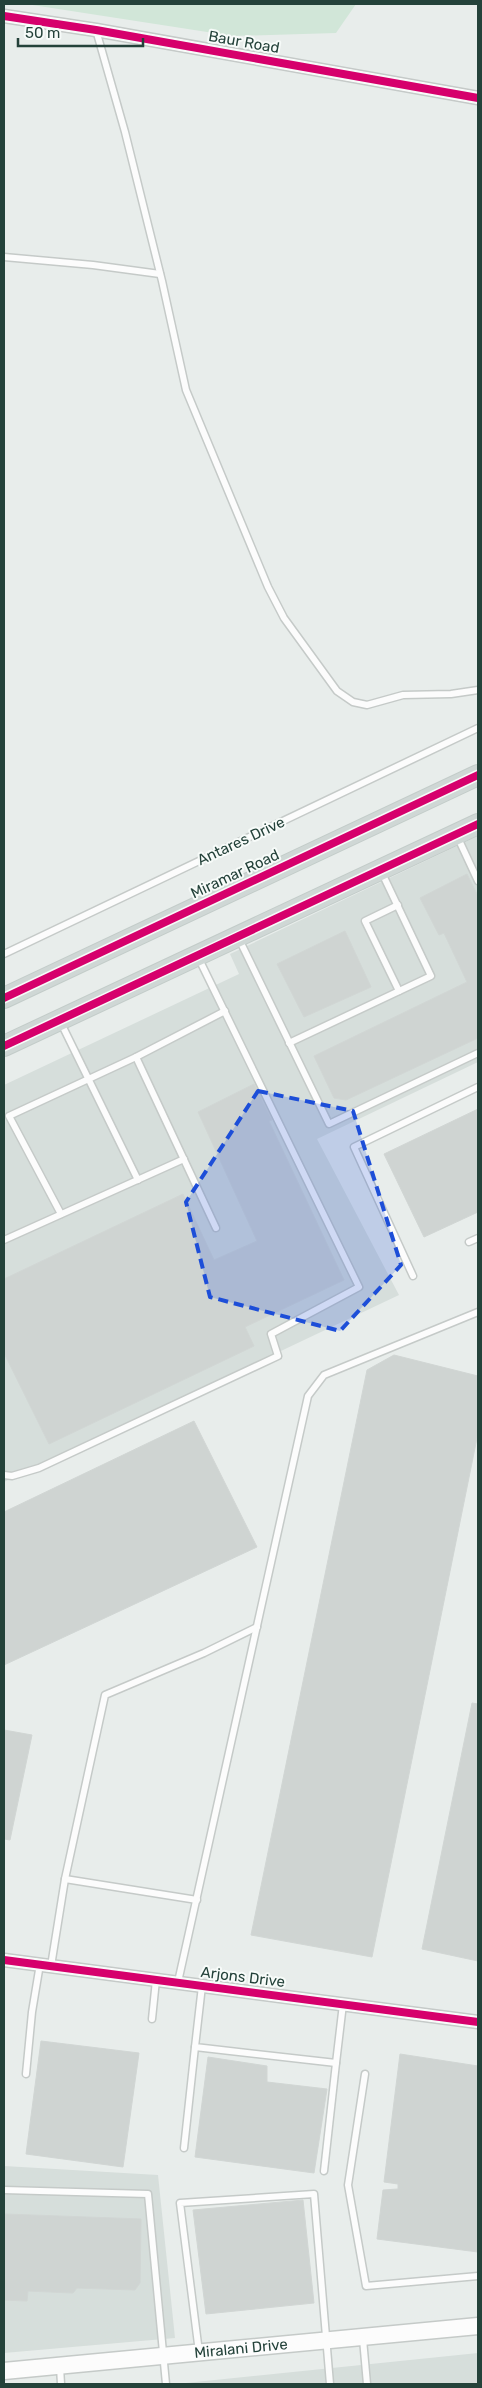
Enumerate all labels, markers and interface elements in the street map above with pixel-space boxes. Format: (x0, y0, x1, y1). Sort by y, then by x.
scale bar (18, 15, 142, 47)
text: 50 m (25, 24, 60, 42)
street label: Baur Road (207, 27, 281, 57)
street label: Antares Drive (194, 813, 288, 869)
street label: Miramar Road (188, 846, 282, 902)
street label: Arjons Drive (200, 1963, 286, 1991)
street label: Miralani Drive (193, 2335, 289, 2362)

